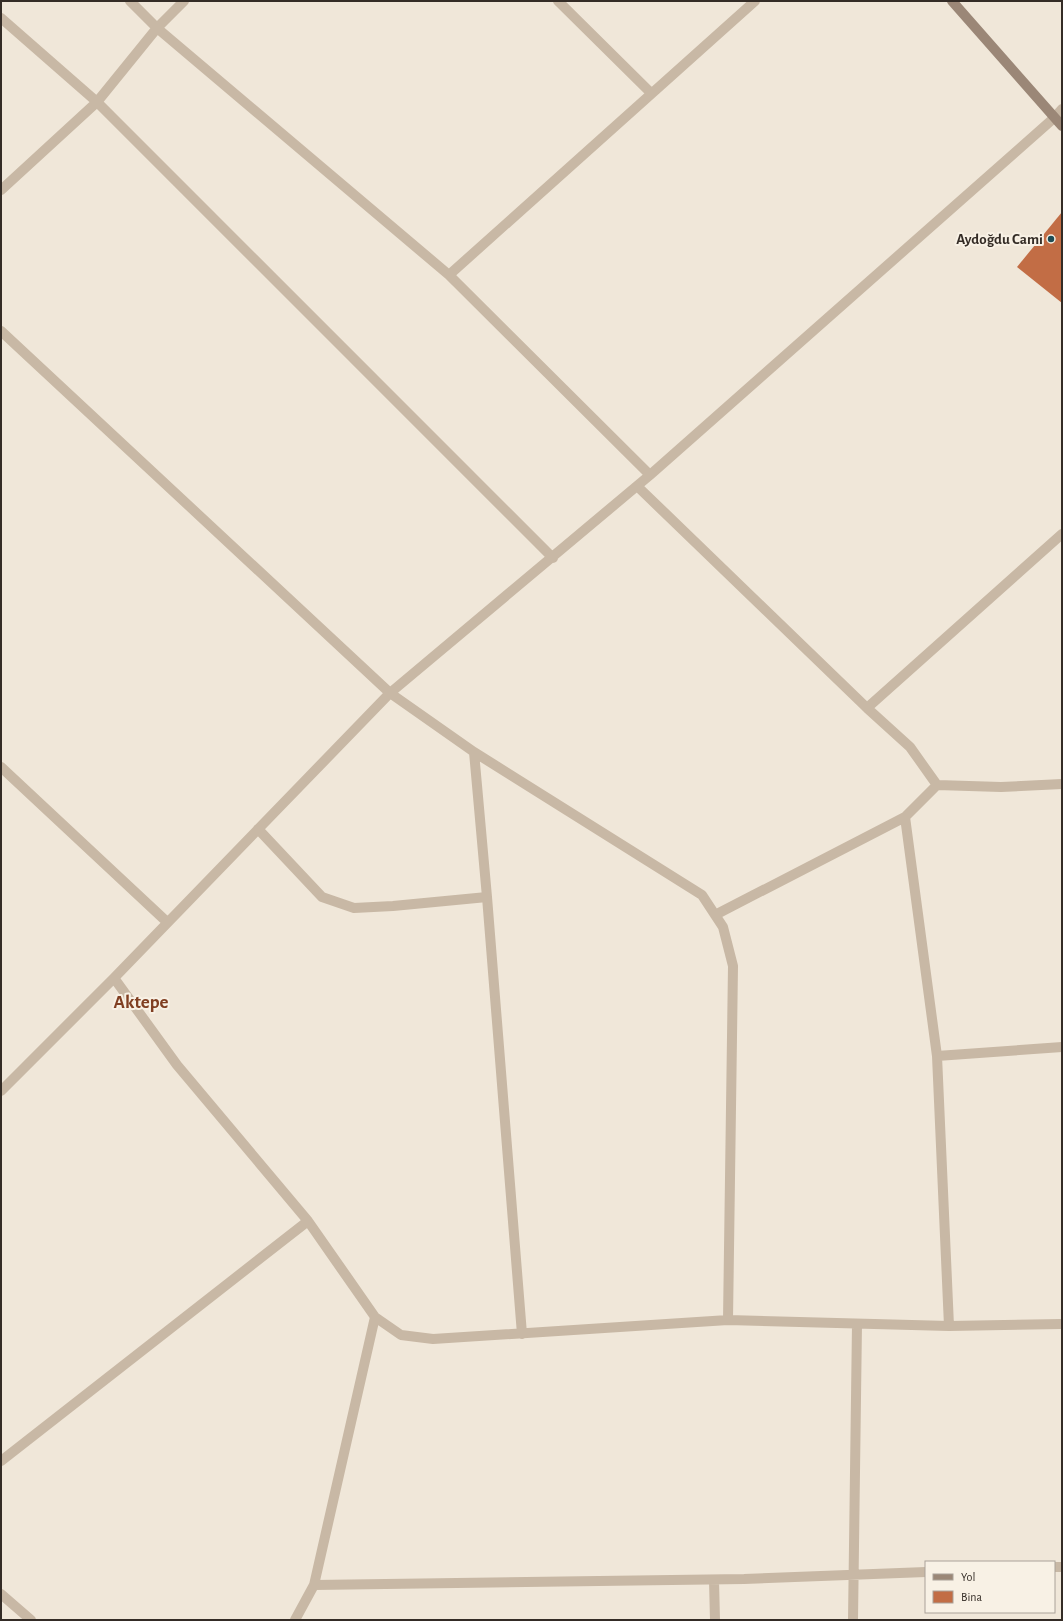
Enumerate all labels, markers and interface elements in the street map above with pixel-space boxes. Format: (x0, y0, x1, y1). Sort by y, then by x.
place label: Aydoğdu Cami (956, 232, 1043, 247)
marker: Aydoğdu Cami (1046, 234, 1056, 244)
district label: Aktepe (113, 993, 169, 1012)
legend (925, 1561, 1055, 1613)
text: Yol (961, 1571, 975, 1583)
text: Bina (961, 1591, 983, 1603)

